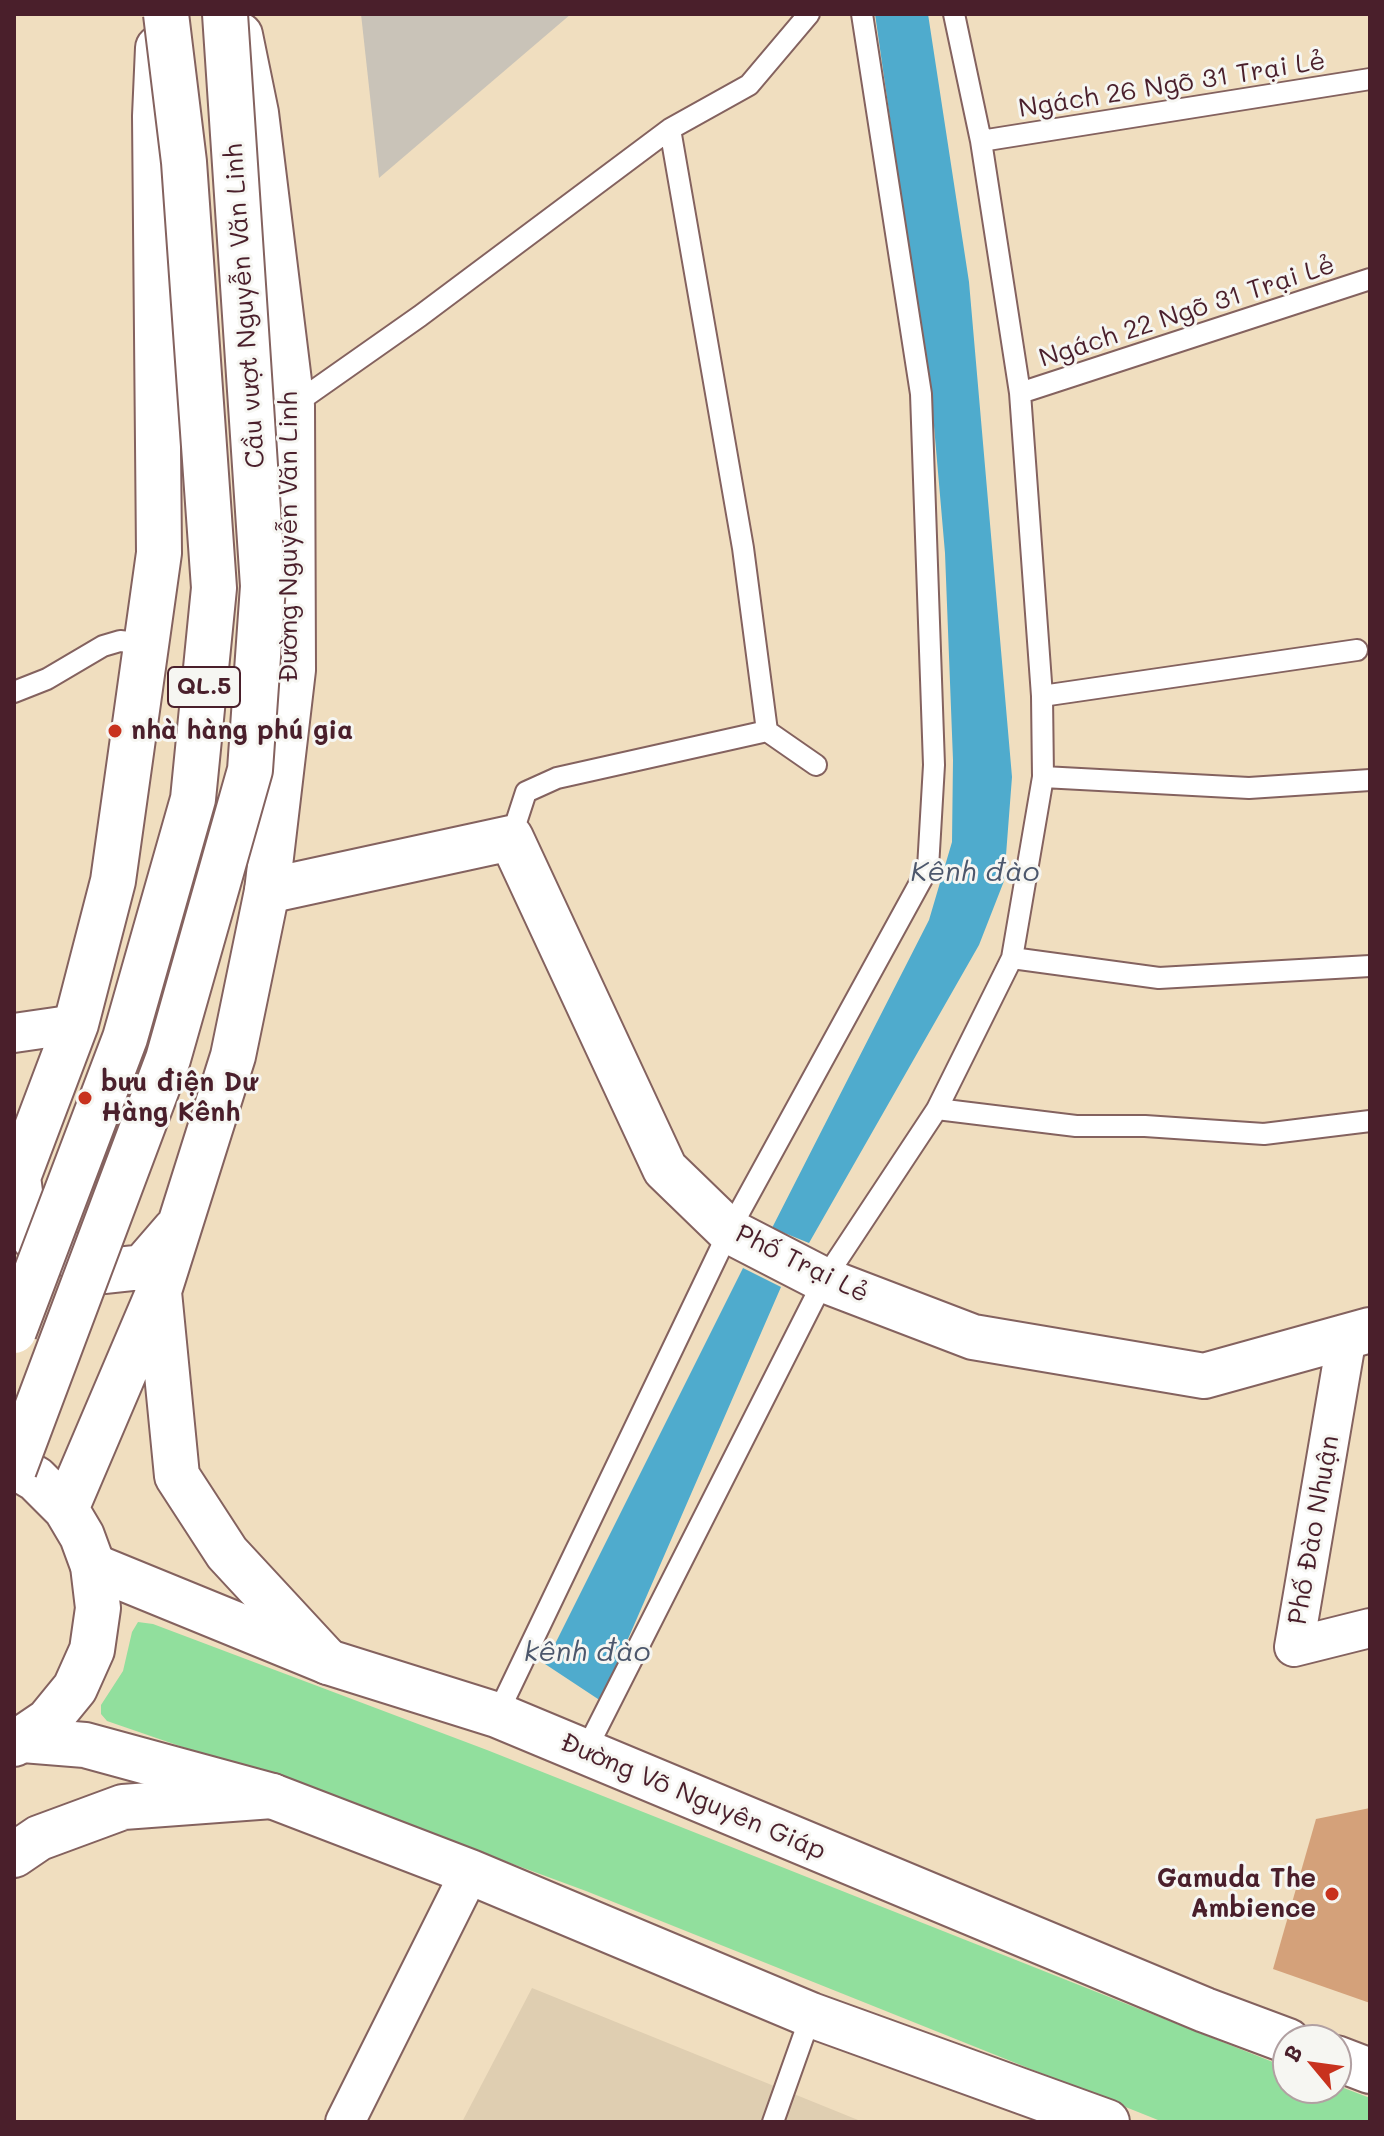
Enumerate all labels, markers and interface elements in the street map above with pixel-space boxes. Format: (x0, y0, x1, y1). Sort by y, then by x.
street label: Ngách 26 Ngõ 31 Trại Lẻ (1016, 45, 1328, 125)
street label: Cầu vượt Nguyễn Văn Linh (218, 143, 272, 469)
street label: Ngách 22 Ngõ 31 Trại Lẻ (1035, 249, 1339, 375)
street label: Đường Nguyễn Văn Linh (273, 391, 305, 683)
road number: QL.5 (168, 667, 240, 707)
place label: nhà hàng phú gia (131, 715, 353, 747)
marker: nhà hàng phú gia (106, 722, 124, 740)
water label: Kênh đào (911, 855, 1039, 889)
place label: bưu điện Dư Hàng Kênh (101, 1067, 257, 1128)
marker: bưu điện Dư Hàng Kênh (76, 1089, 94, 1107)
street label: Phố Trại Lẻ (730, 1218, 874, 1310)
street label: Phố Đào Nhuận (1282, 1433, 1346, 1627)
water label: kênh đào (524, 1635, 650, 1669)
street label: Đường Võ Nguyên Giáp (556, 1727, 830, 1867)
place label: Gamuda The Ambience (1157, 1863, 1316, 1924)
marker: Gamuda The Ambience (1323, 1885, 1341, 1903)
north arrow (1272, 2024, 1352, 2104)
text: B (1276, 2040, 1309, 2067)

